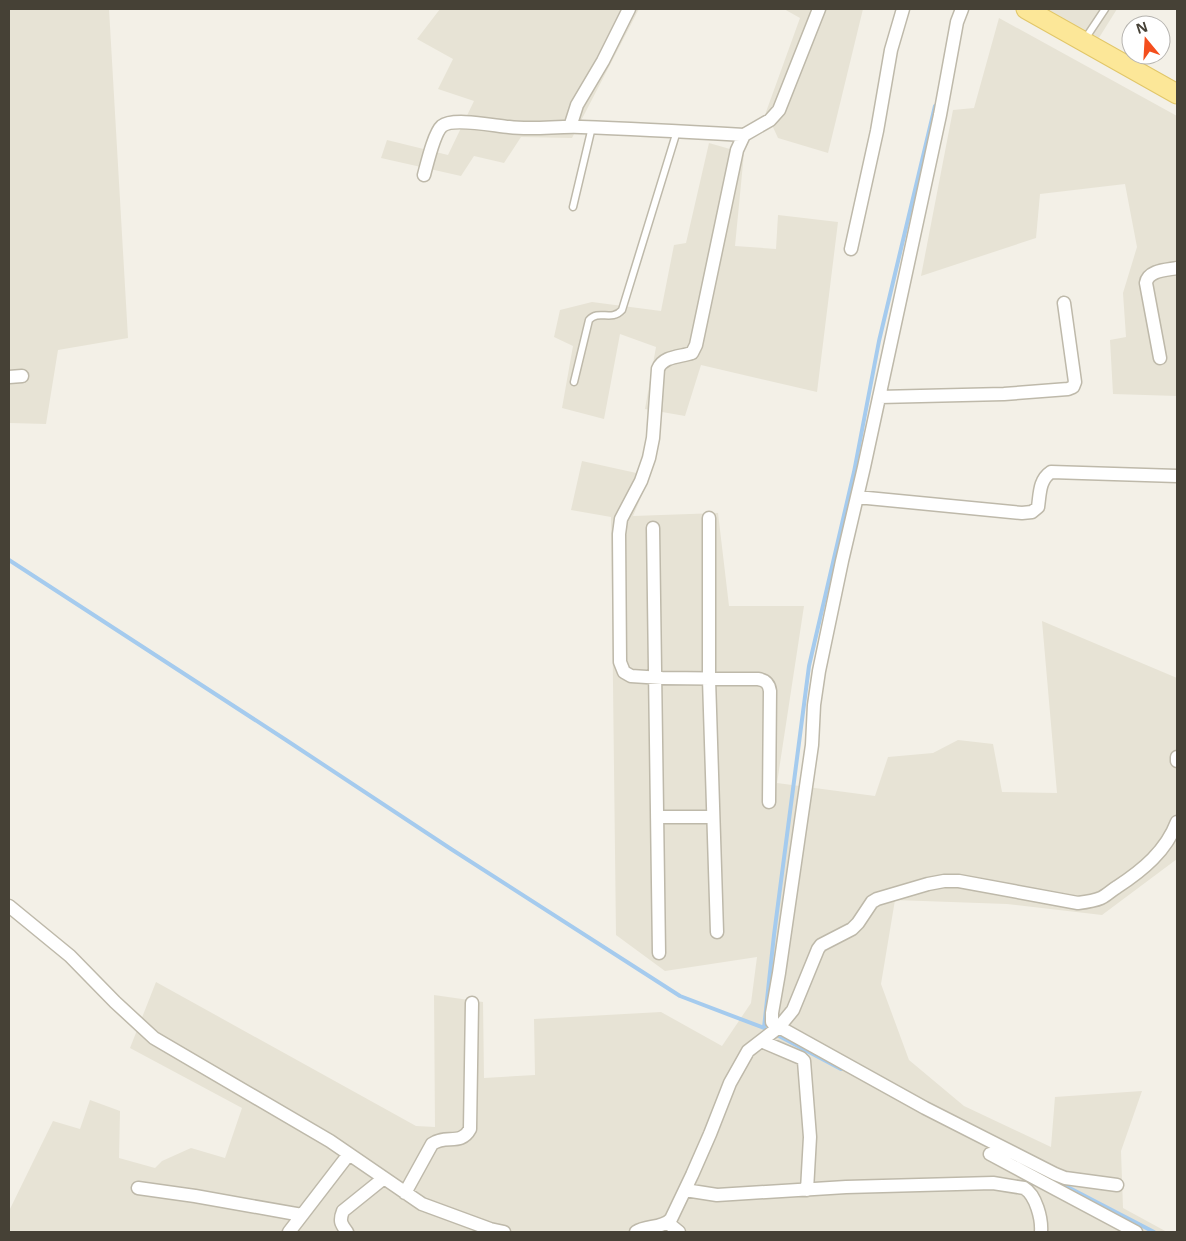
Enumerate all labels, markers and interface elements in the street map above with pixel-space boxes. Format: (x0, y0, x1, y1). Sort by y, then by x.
north arrow (1121, 15, 1171, 65)
text: N (1133, 16, 1150, 38)

